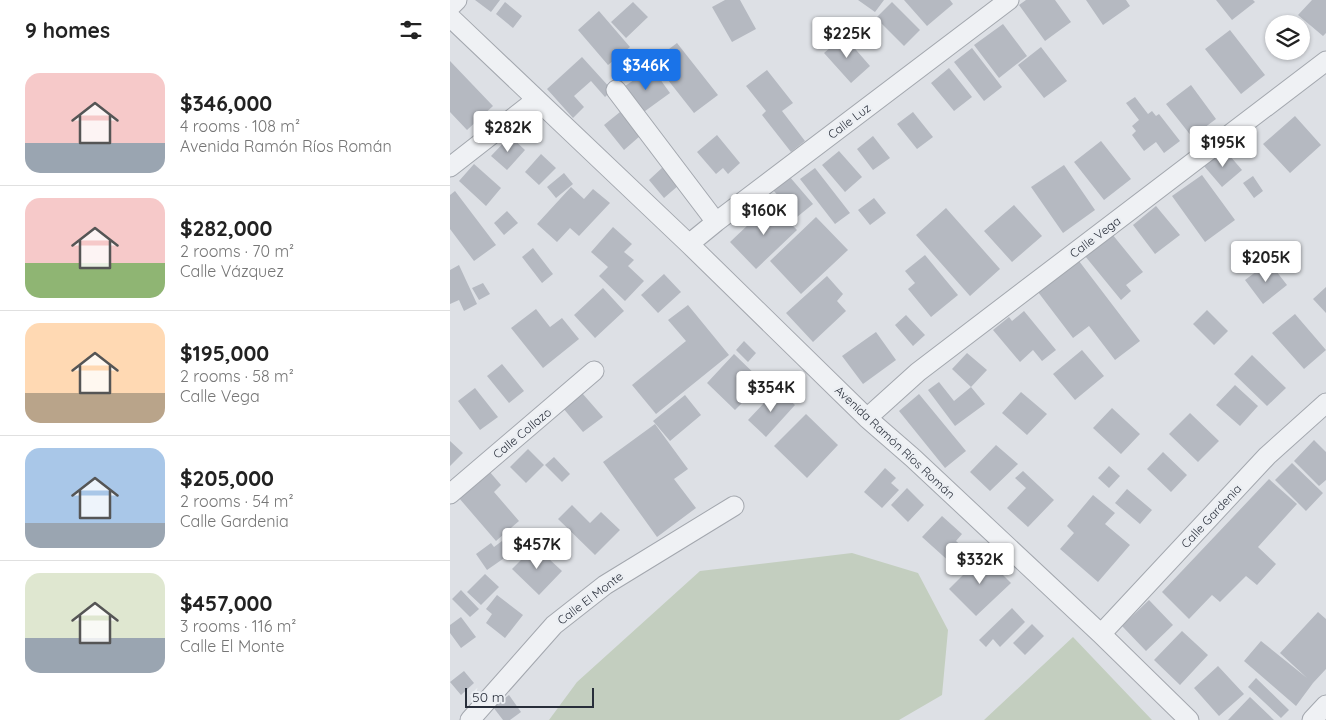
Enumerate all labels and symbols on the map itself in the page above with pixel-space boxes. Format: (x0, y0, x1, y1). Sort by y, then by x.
pin: $225K (812, 17, 882, 59)
pin: $346K (611, 48, 681, 91)
street label: Calle Luz (825, 100, 873, 142)
pin: $282K (473, 110, 543, 153)
pin: $195K (1188, 126, 1258, 168)
pin: $160K (729, 194, 799, 236)
street label: Calle Vega (1067, 213, 1123, 261)
pin: $205K (1231, 240, 1301, 283)
pin: $354K (736, 370, 806, 413)
street label: Avenida Ramón Ríos Román (832, 382, 958, 502)
street label: Calle Collazo (490, 404, 554, 462)
street label: Calle Gardenia (1178, 481, 1244, 551)
pin: $457K (502, 528, 572, 570)
pin: $332K (945, 542, 1015, 585)
street label: Calle El Monte (554, 568, 626, 628)
scale bar (465, 685, 594, 708)

